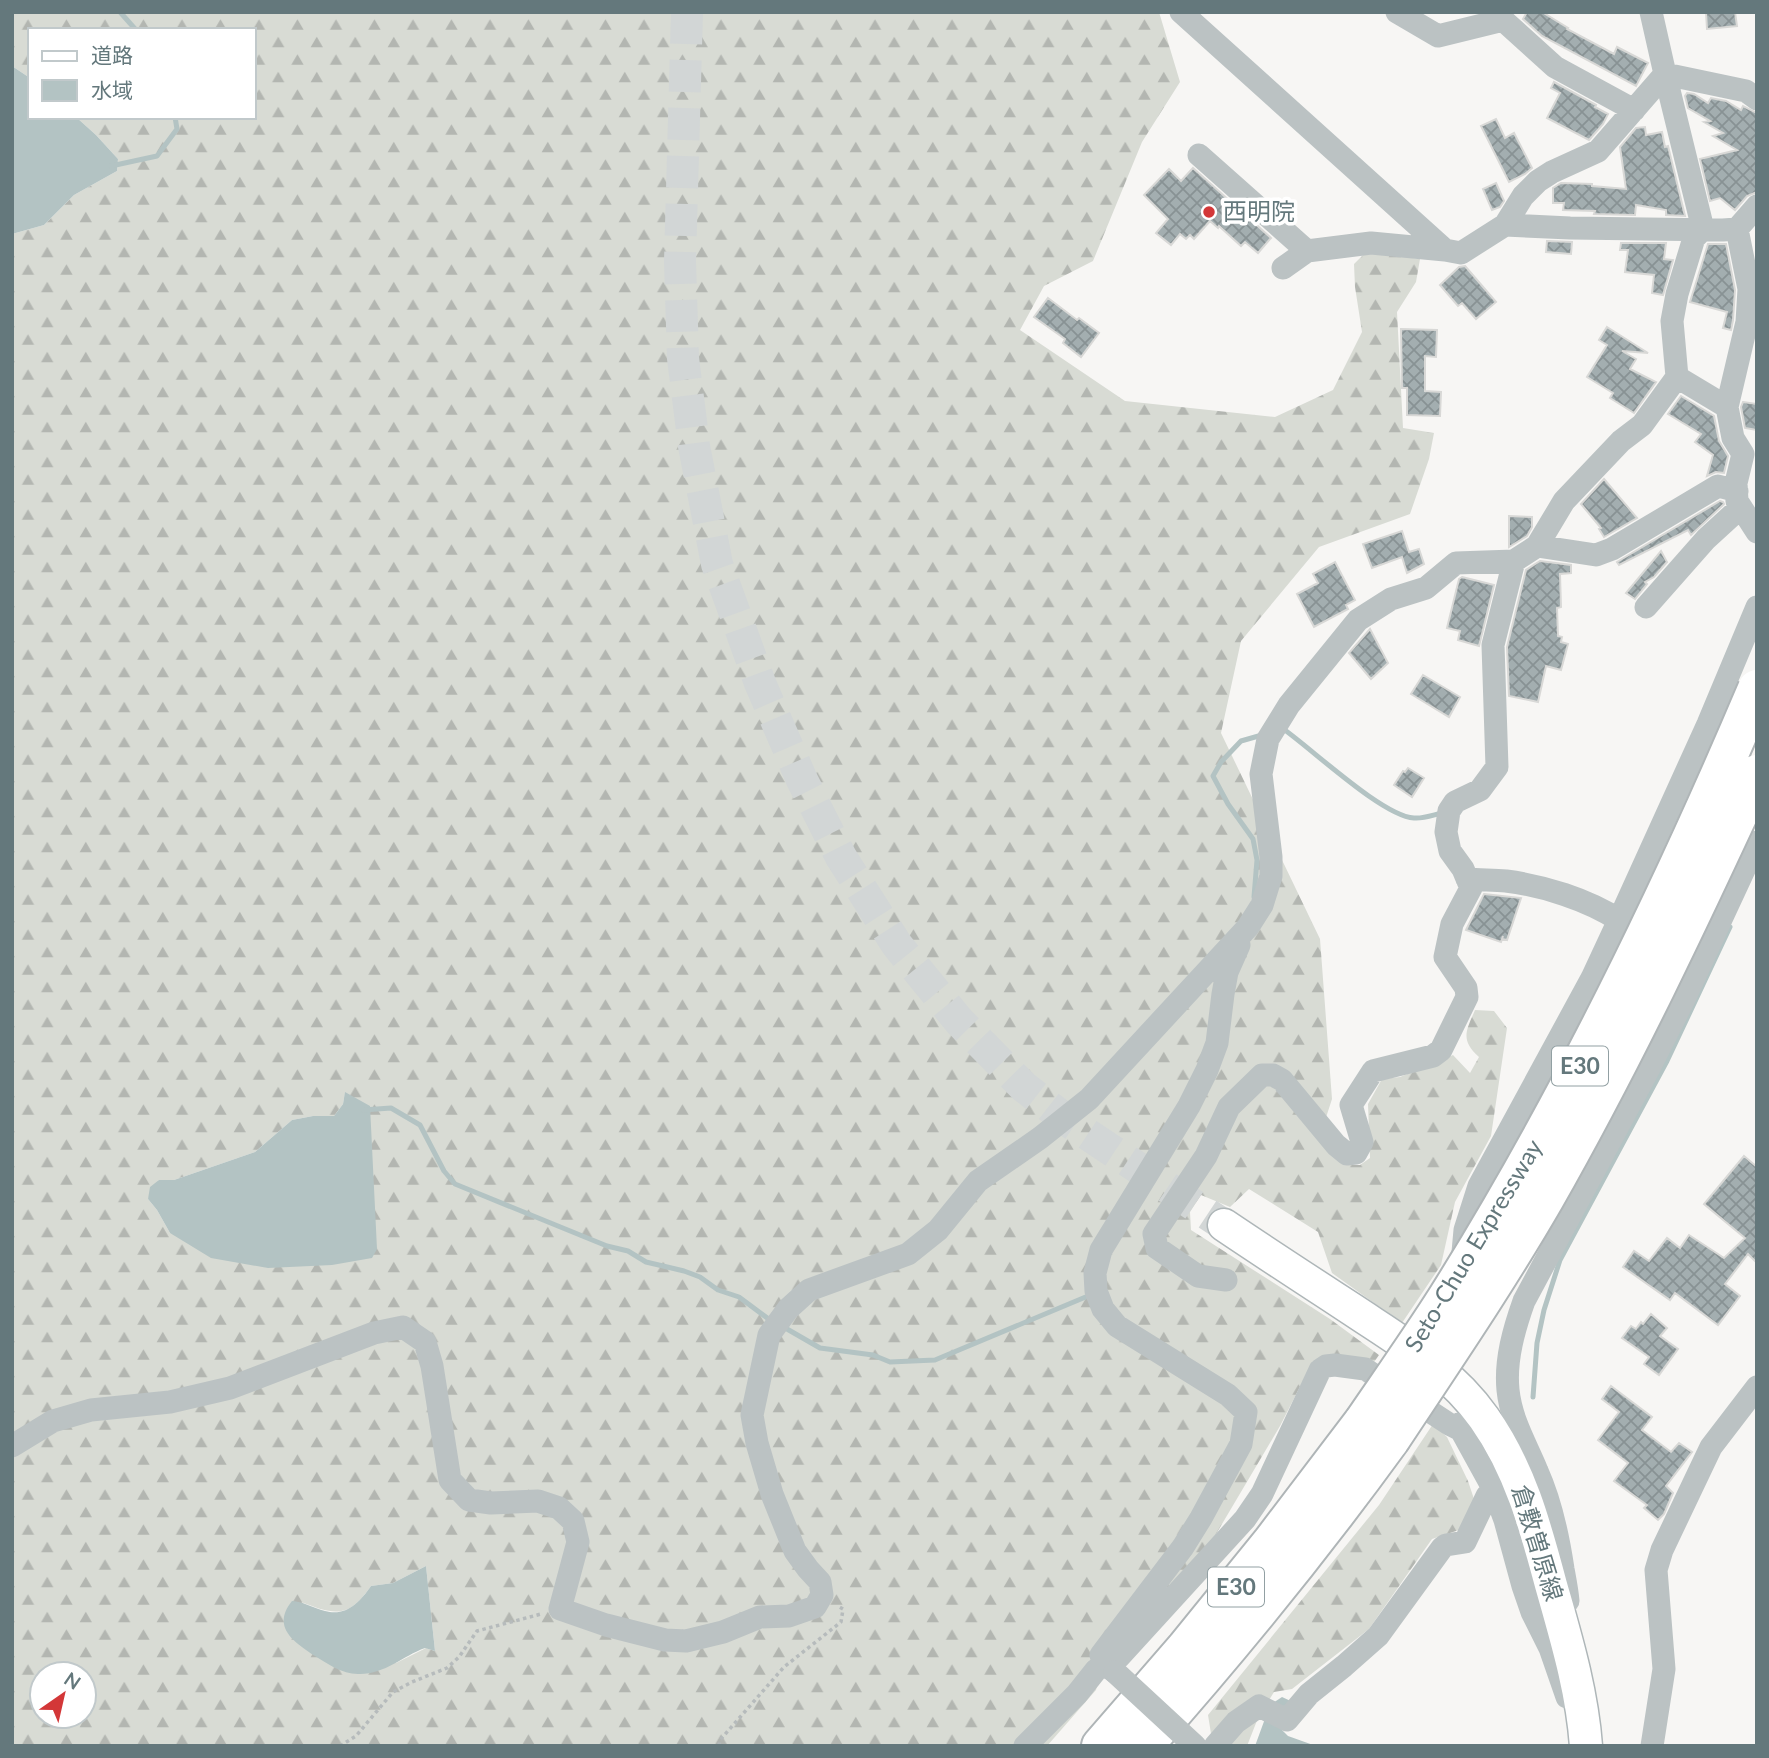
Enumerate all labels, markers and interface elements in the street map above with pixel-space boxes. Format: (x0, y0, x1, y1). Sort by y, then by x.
legend (28, 28, 256, 119)
text: 道路 (91, 42, 133, 67)
text: 水域 (91, 77, 133, 102)
place label: 西明院 (1223, 196, 1295, 225)
marker: 西明院 (1201, 204, 1217, 220)
road number: E30 (1552, 1046, 1608, 1086)
street label: Seto-Chuo Expressway (1398, 1133, 1548, 1357)
street label: 倉敷曽原線 (1507, 1481, 1570, 1604)
road number: E30 (1208, 1568, 1264, 1606)
north arrow (28, 1660, 98, 1730)
text: N (60, 1667, 85, 1694)

